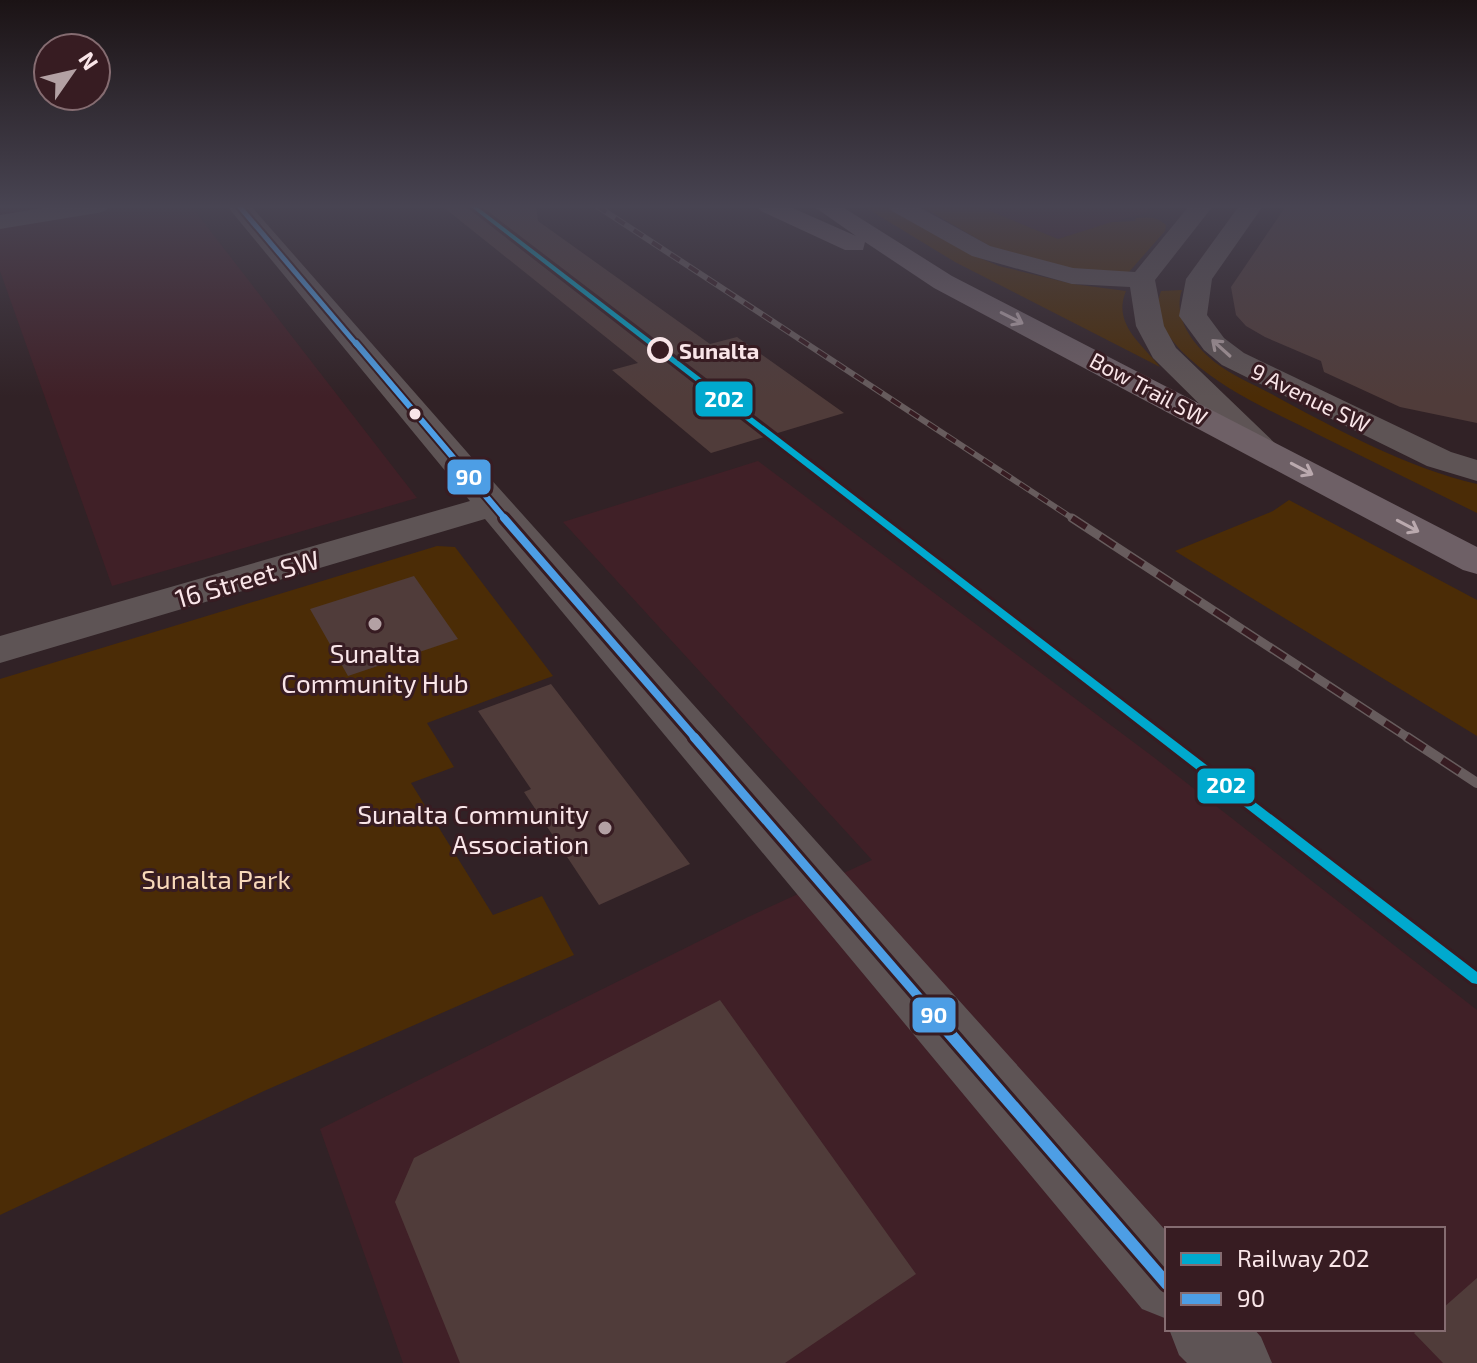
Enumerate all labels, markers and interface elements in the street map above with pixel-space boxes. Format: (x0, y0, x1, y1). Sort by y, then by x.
north arrow (32, 32, 112, 112)
text: N (74, 46, 105, 74)
one-way arrow (1000, 310, 1024, 326)
place label: Sunalta (679, 337, 759, 363)
marker: Sunalta (648, 338, 672, 362)
one-way arrow (1211, 339, 1231, 357)
street label: Bow Trail SW (1086, 346, 1212, 430)
street label: 9 Avenue SW (1247, 357, 1375, 437)
line badge: 202 (694, 380, 754, 418)
text: 202 (704, 385, 744, 411)
unlabelled marker (407, 406, 423, 422)
line badge: 90 (446, 458, 492, 496)
one-way arrow (1290, 462, 1313, 478)
text: 90 (456, 463, 482, 489)
one-way arrow (1396, 518, 1420, 534)
street label: 16 Street SW (171, 543, 323, 613)
marker: Sunalta Community Hub (366, 615, 384, 633)
place label: Sunalta Community Hub (281, 637, 469, 698)
line badge: 202 (1196, 767, 1256, 805)
text: 202 (1206, 771, 1246, 797)
place label: Sunalta Community Association (358, 798, 589, 859)
marker: Sunalta Community Association (596, 819, 614, 837)
park label: Sunalta Park (141, 863, 291, 894)
line badge: 90 (911, 996, 957, 1034)
text: 90 (921, 1001, 947, 1027)
legend (1165, 1227, 1445, 1331)
text: Railway 202 (1237, 1243, 1370, 1272)
text: 90 (1237, 1283, 1265, 1312)

